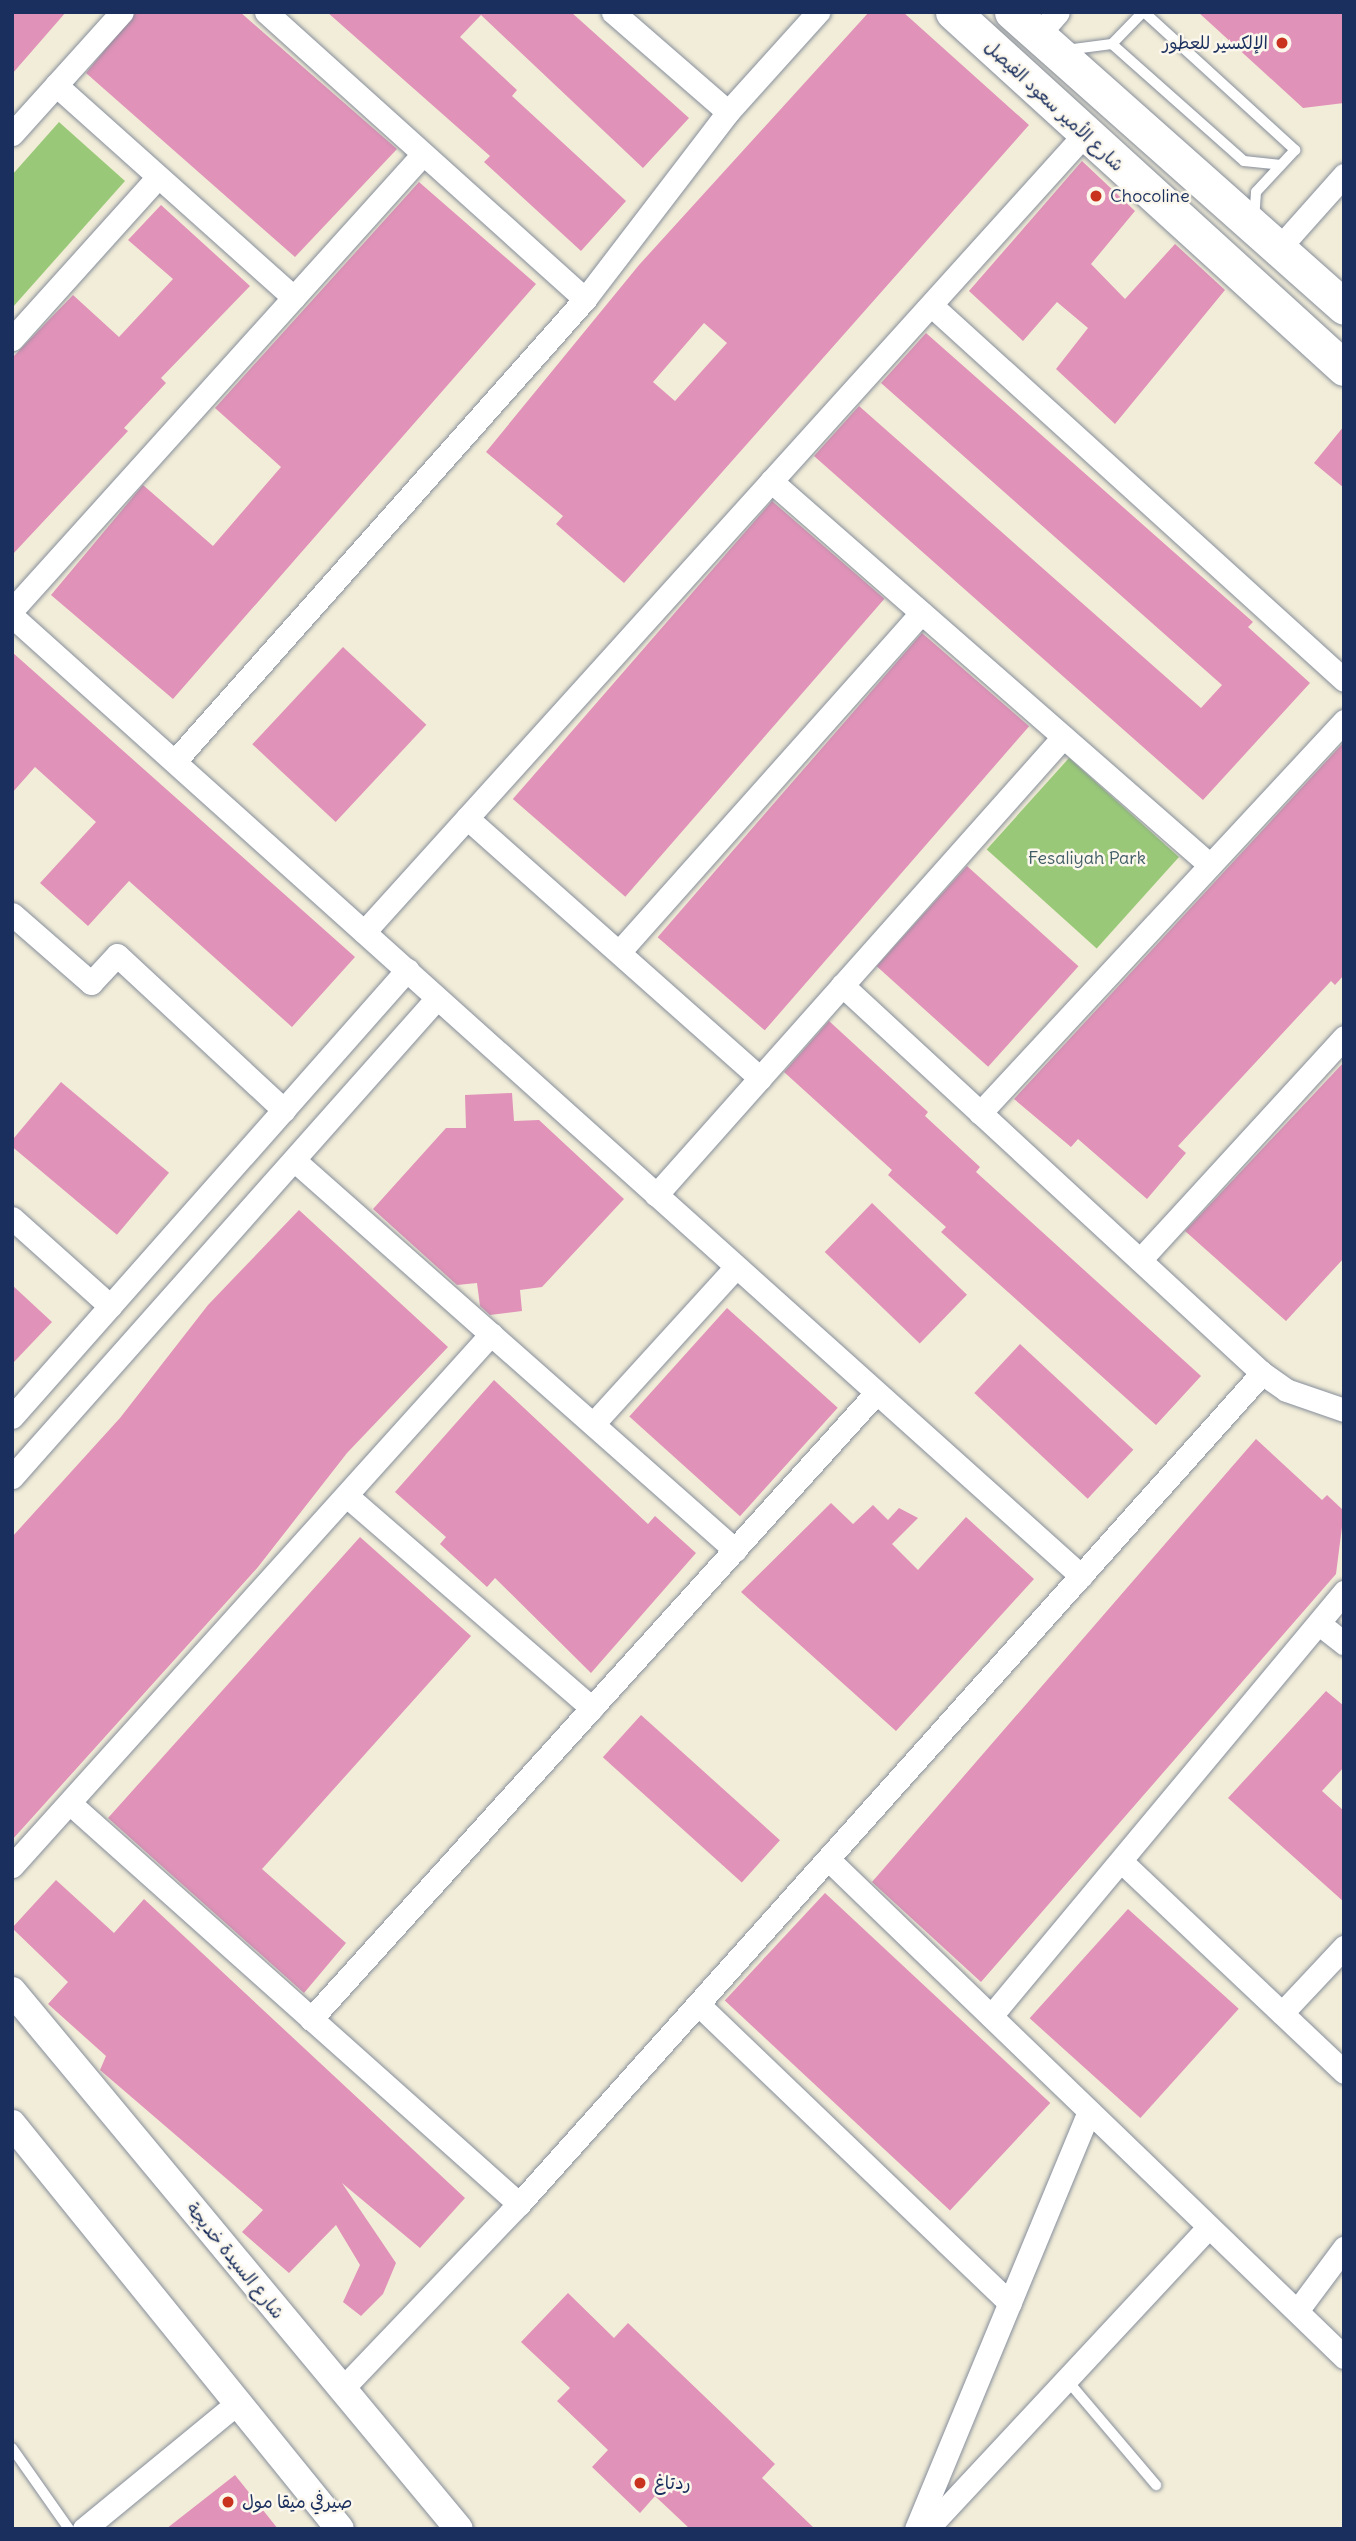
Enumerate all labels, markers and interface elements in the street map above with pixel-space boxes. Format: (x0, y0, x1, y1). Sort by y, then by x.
place label: الإلكسير للعطور (1162, 32, 1268, 54)
marker: الإلكسير للعطور (1274, 35, 1290, 51)
street label: شارع الأمير سعود الفيصل (980, 36, 1128, 176)
place label: Chocoline (1110, 185, 1190, 207)
marker: Chocoline (1088, 188, 1104, 204)
park label: Fesaliyah Park (1028, 847, 1146, 869)
street label: شارع السيدة خديجة (181, 2198, 289, 2324)
place label: ردتاغ (654, 2472, 690, 2494)
marker: ردتاغ (632, 2475, 648, 2491)
place label: صيرفي ميقا مول (242, 2491, 352, 2513)
marker: صيرفي ميقا مول (220, 2494, 236, 2510)

